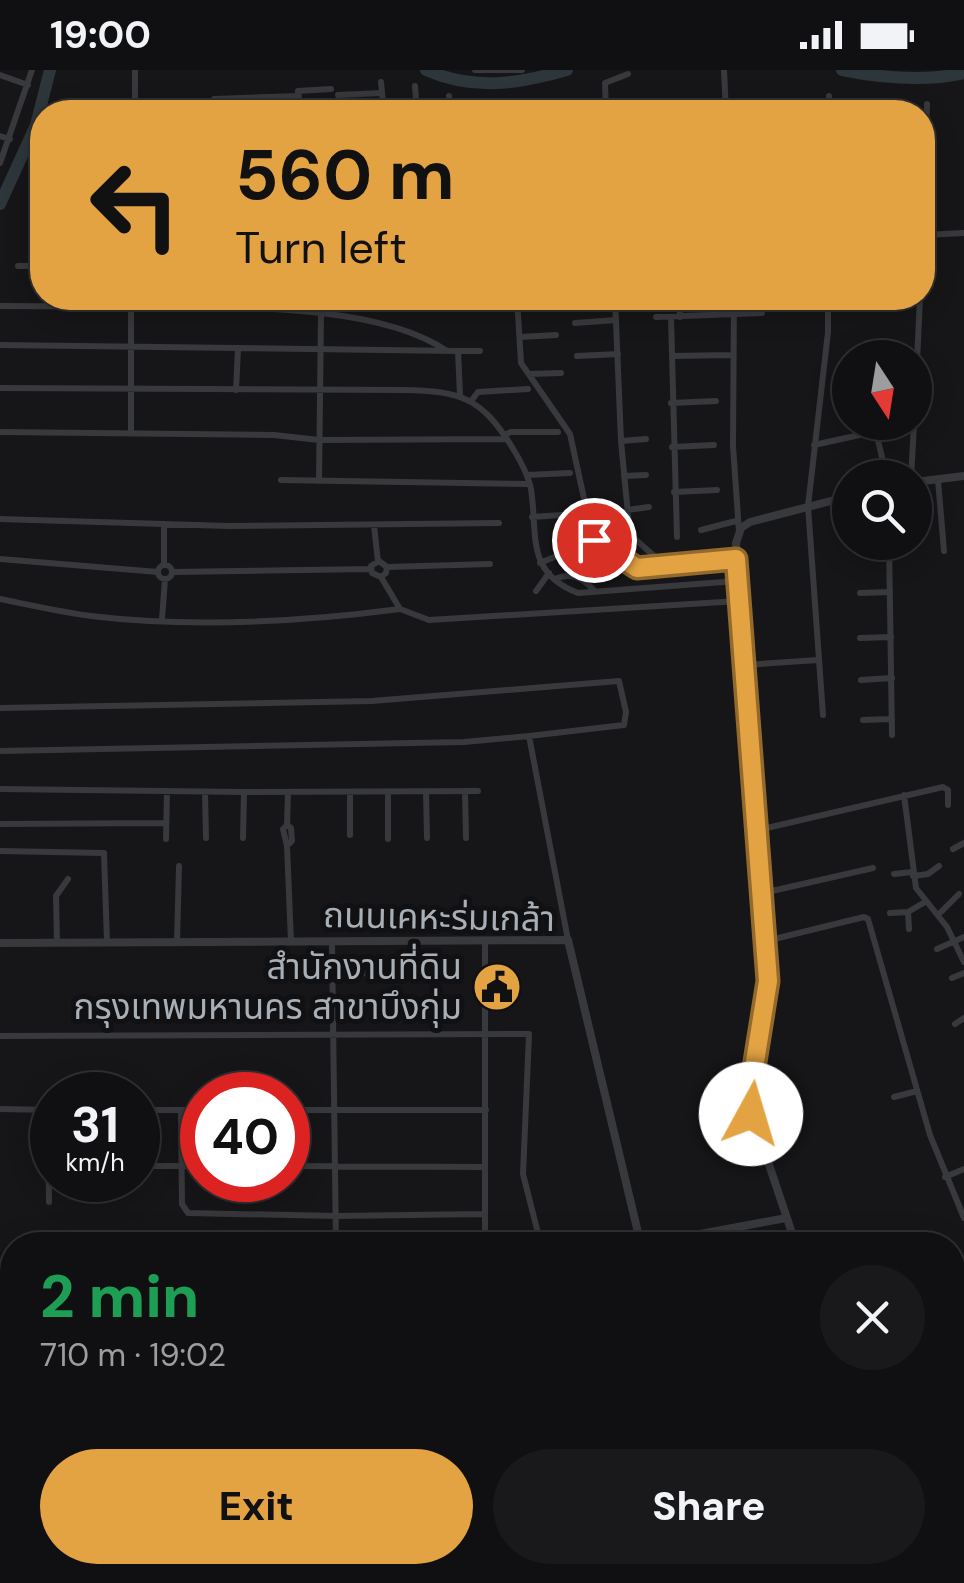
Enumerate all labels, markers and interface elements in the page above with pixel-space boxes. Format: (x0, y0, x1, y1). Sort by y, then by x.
text: 19:00 (50, 10, 151, 60)
text: 560 m (235, 130, 455, 221)
icon: left (70, 140, 200, 270)
text: Turn left (235, 218, 407, 277)
north arrow (832, 340, 932, 440)
map controls (832, 340, 932, 560)
button: search (832, 460, 932, 560)
pin (552, 498, 637, 583)
icon: arrive (567, 513, 622, 568)
street label: ถนนเคหะร่มเกล้า (323, 892, 555, 942)
place label: สำนักงานที่ดิน กรุงเทพมหานคร สาขาบึงกุ่ม (74, 943, 462, 1030)
public building icon: สำนักงานที่ดิน กรุงเทพมหานคร สาขาบึงกุ่ม (471, 961, 523, 1013)
position arrow (699, 1062, 803, 1166)
speed limit sign: 40 (180, 1072, 310, 1202)
text: 31 (71, 1092, 119, 1158)
text: km/h (65, 1146, 125, 1179)
text: 2 min (40, 1257, 199, 1336)
button: close (820, 1265, 925, 1370)
text: 710 m · 19:02 (40, 1334, 226, 1376)
button: Exit (40, 1449, 473, 1564)
button: Share (493, 1449, 925, 1564)

